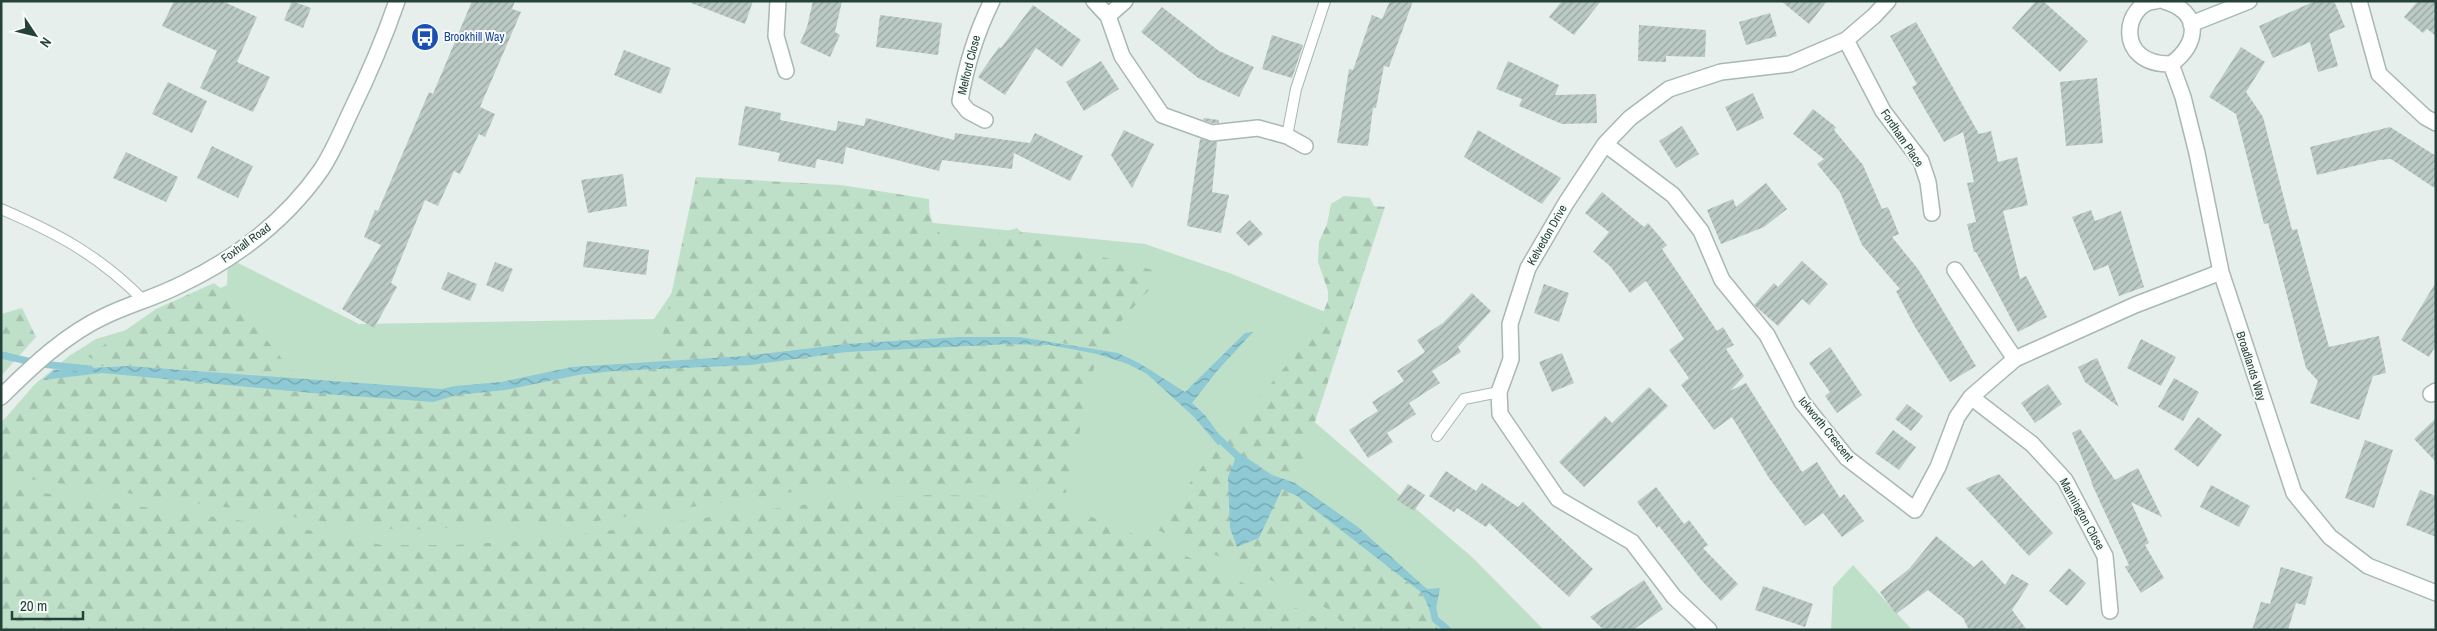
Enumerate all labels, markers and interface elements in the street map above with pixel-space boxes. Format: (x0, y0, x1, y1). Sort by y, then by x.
north arrow (10, 10, 60, 60)
bus stop icon: Brookhill Way (410, 22, 440, 52)
place label: Brookhill Way (444, 29, 504, 45)
text: N (36, 34, 55, 51)
street label: Melford Close (954, 34, 984, 96)
street label: Fordham Place (1877, 106, 1927, 170)
street label: Kelvedon Drive (1523, 202, 1571, 268)
street label: Foxhall Road (218, 220, 274, 266)
street label: Broadlands Way (2232, 329, 2270, 403)
street label: Ickworth Crescent (1795, 393, 1857, 465)
street label: Mannington Close (2056, 475, 2108, 553)
scale bar (12, 588, 84, 620)
text: 20 m (20, 595, 47, 616)

